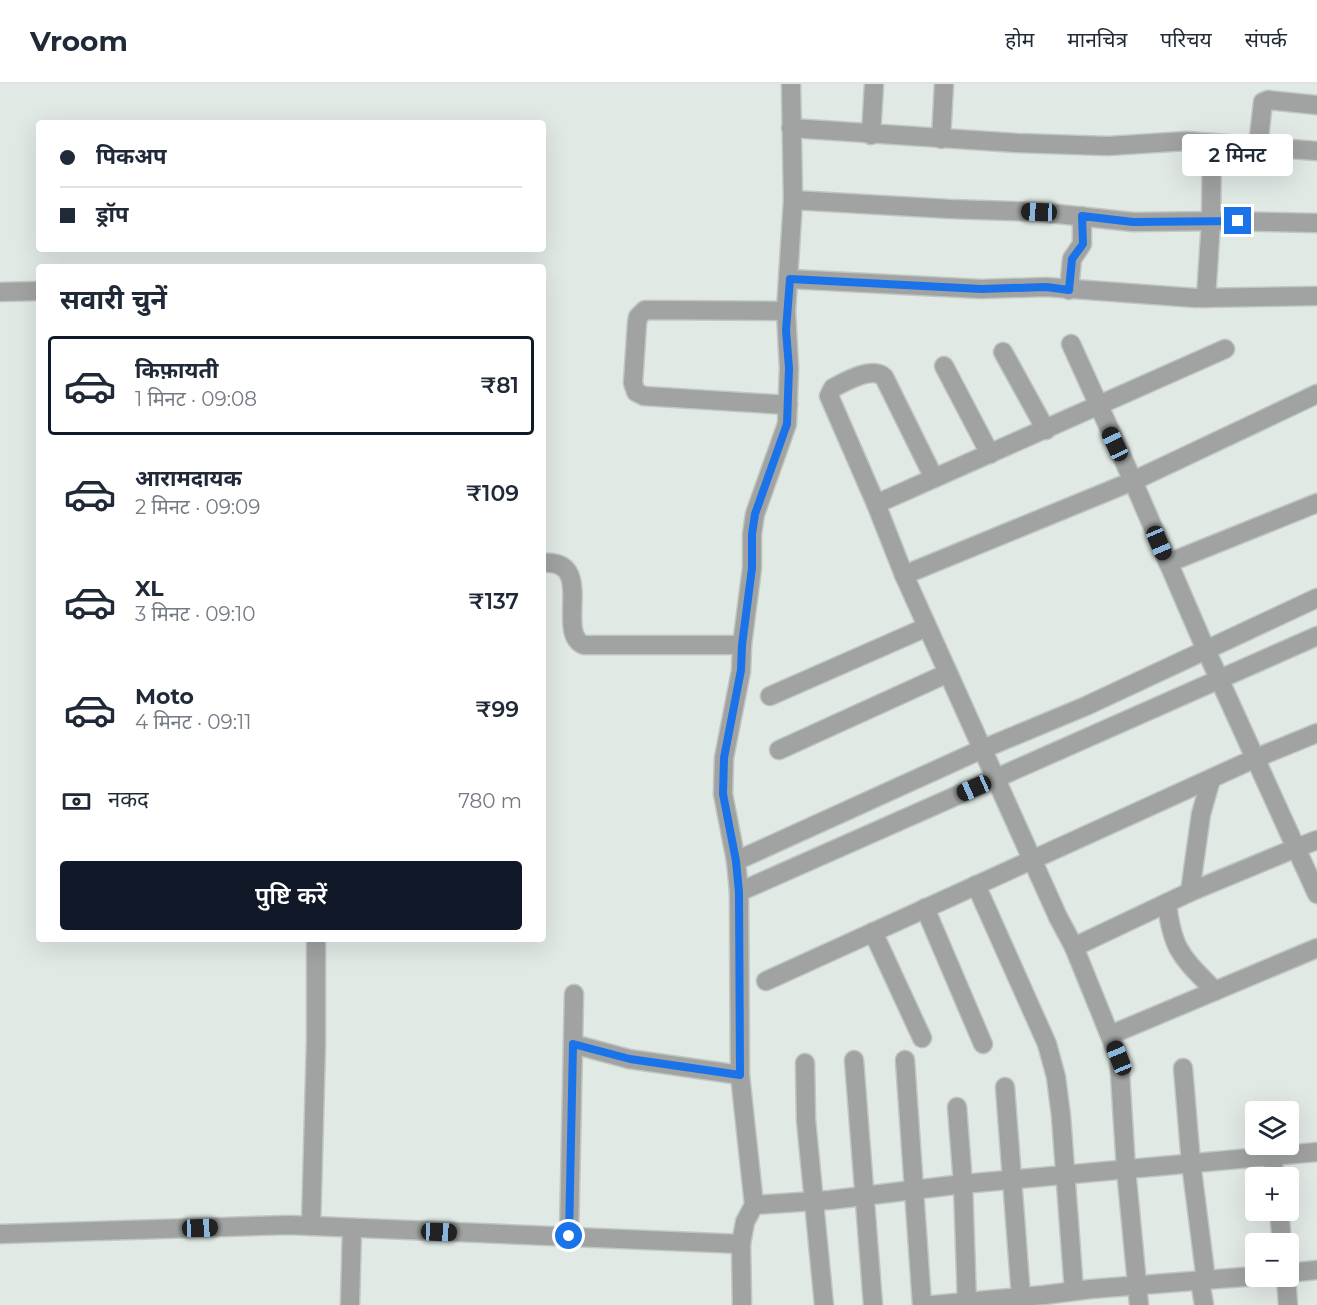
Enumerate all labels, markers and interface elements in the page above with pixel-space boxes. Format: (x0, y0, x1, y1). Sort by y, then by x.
text: Vroom (30, 24, 128, 58)
text: होम (1005, 27, 1034, 52)
text: मानचित्र (1067, 27, 1127, 52)
text: परिचय (1160, 27, 1212, 52)
text: संपर्क (1245, 27, 1287, 52)
callout: 2 मिनट (1182, 134, 1294, 176)
text: पिकअप (96, 143, 167, 170)
text: 2 मिनट (1209, 143, 1266, 167)
text: ड्रॉप (96, 201, 129, 228)
car (1021, 202, 1057, 222)
route end (1224, 207, 1251, 234)
text: सवारी चुनें (60, 283, 167, 316)
text: किफ़ायती (135, 357, 219, 384)
icon: car (63, 359, 117, 413)
text: ₹81 (481, 372, 519, 399)
text: 1 मिनट · 09:08 (135, 387, 257, 411)
car (1099, 424, 1131, 464)
text: आरामदायक (135, 465, 242, 492)
icon: car (63, 467, 117, 521)
text: ₹109 (466, 480, 519, 507)
text: 2 मिनट · 09:09 (135, 495, 261, 519)
car (1144, 523, 1174, 563)
icon: car (63, 575, 117, 629)
text: XL (135, 575, 164, 602)
text: ₹137 (469, 588, 519, 615)
text: 3 मिनट · 09:10 (135, 602, 255, 626)
icon: car (63, 683, 117, 737)
text: Moto (135, 683, 194, 710)
text: ₹99 (476, 696, 519, 723)
text: 4 मिनट · 09:11 (135, 710, 251, 734)
car (954, 772, 994, 804)
icon: cash (60, 785, 93, 818)
text: नकद (108, 786, 149, 813)
text: 780 m (458, 789, 522, 813)
button: पुष्टि करें (60, 861, 522, 930)
car (1104, 1038, 1134, 1078)
map controls (1245, 1101, 1299, 1287)
button: layers (1245, 1101, 1299, 1155)
button: + (1245, 1167, 1299, 1221)
car (182, 1218, 218, 1238)
car (421, 1222, 457, 1242)
route start (555, 1222, 582, 1249)
button: − (1245, 1233, 1299, 1287)

